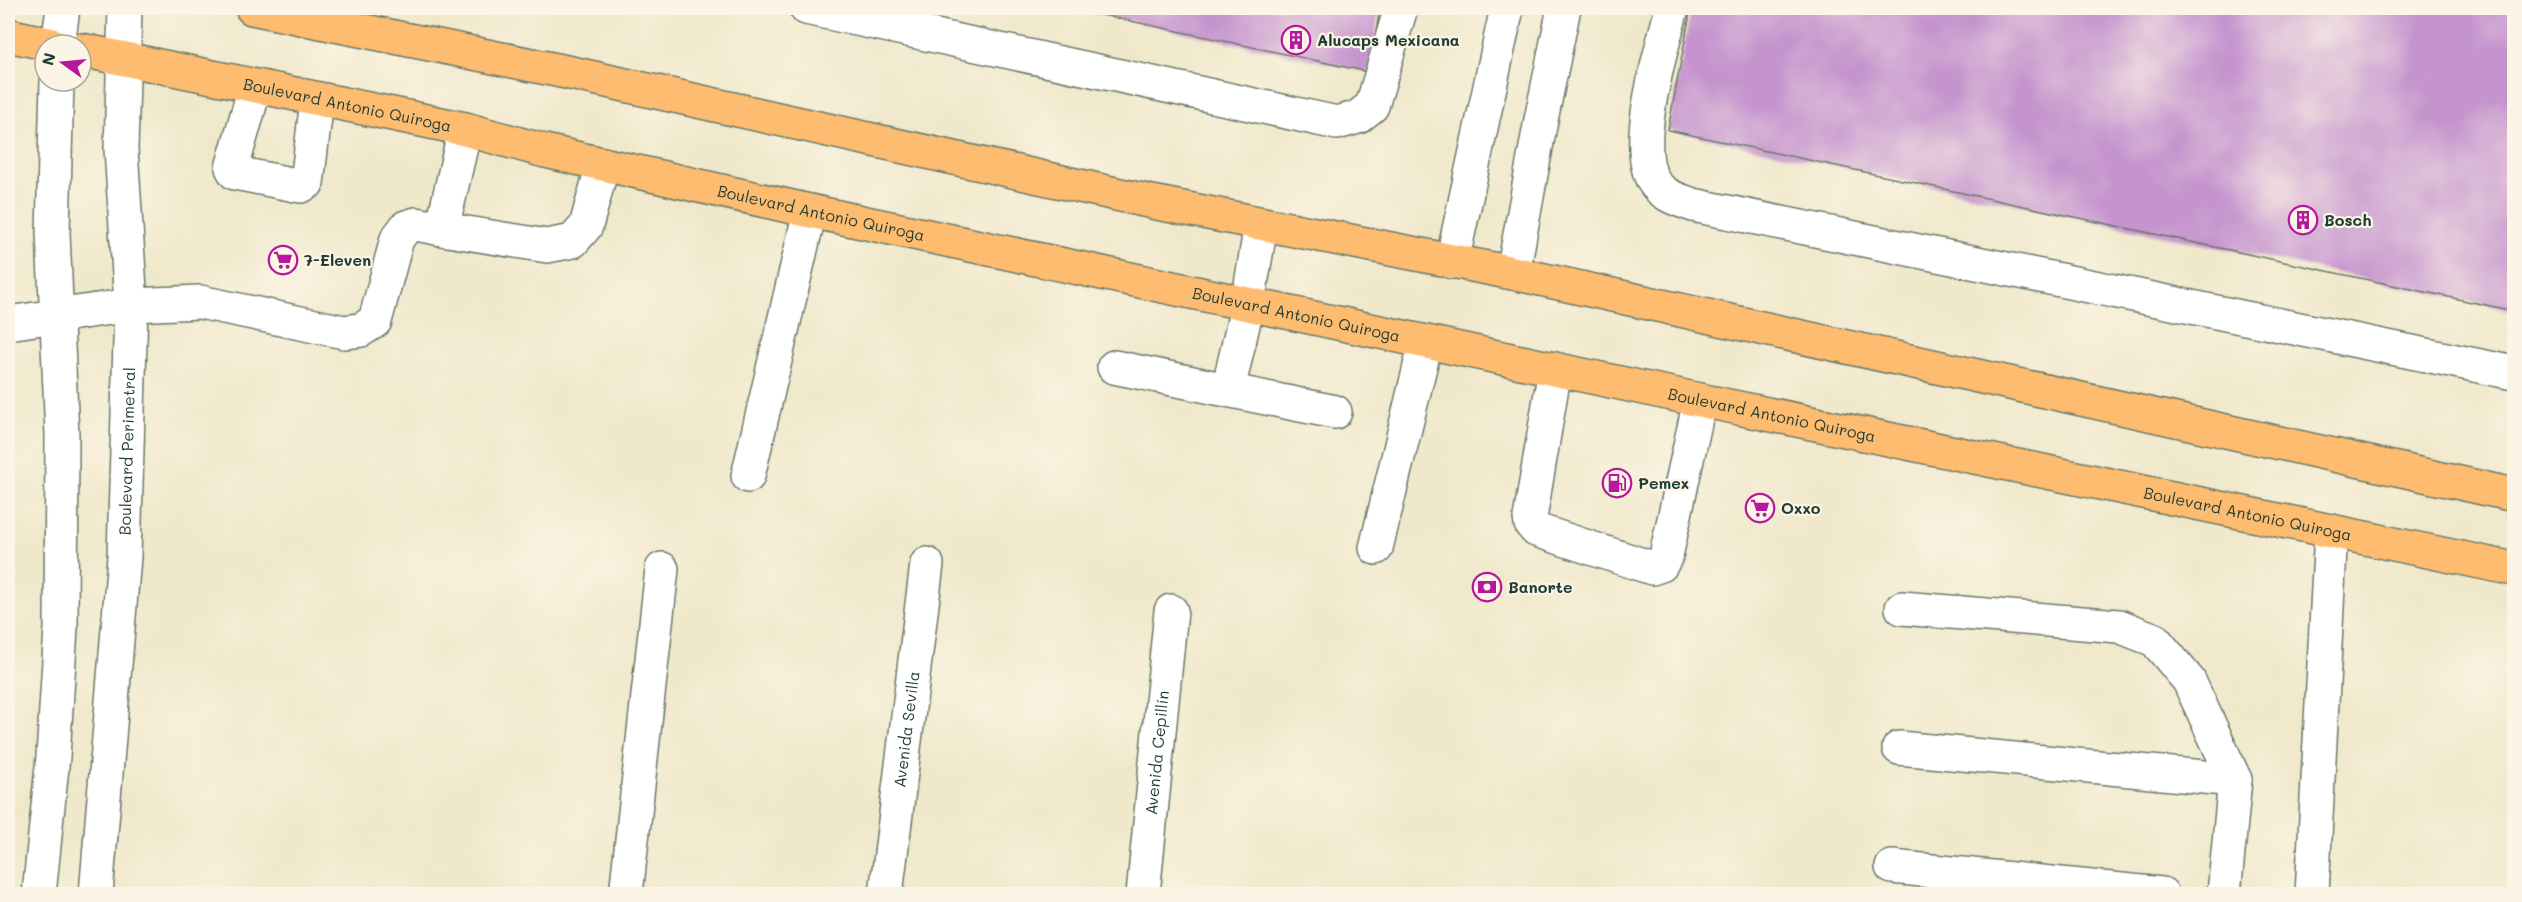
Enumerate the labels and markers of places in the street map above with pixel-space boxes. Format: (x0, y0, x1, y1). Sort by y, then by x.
building icon: Alucaps Mexicana (1280, 24, 1312, 56)
place label: Alucaps Mexicana (1317, 29, 1460, 50)
building icon: Bosch (2287, 204, 2319, 236)
place label: Bosch (2324, 209, 2371, 230)
supermarket icon: 7-Eleven (267, 244, 299, 276)
place label: 7-Eleven (304, 249, 371, 270)
fuel station icon: Pemex (1601, 467, 1633, 499)
place label: Pemex (1638, 472, 1689, 493)
supermarket icon: Oxxo (1744, 492, 1776, 524)
place label: Oxxo (1781, 497, 1821, 518)
bank icon: Banorte (1471, 571, 1503, 603)
place label: Banorte (1508, 576, 1572, 597)

